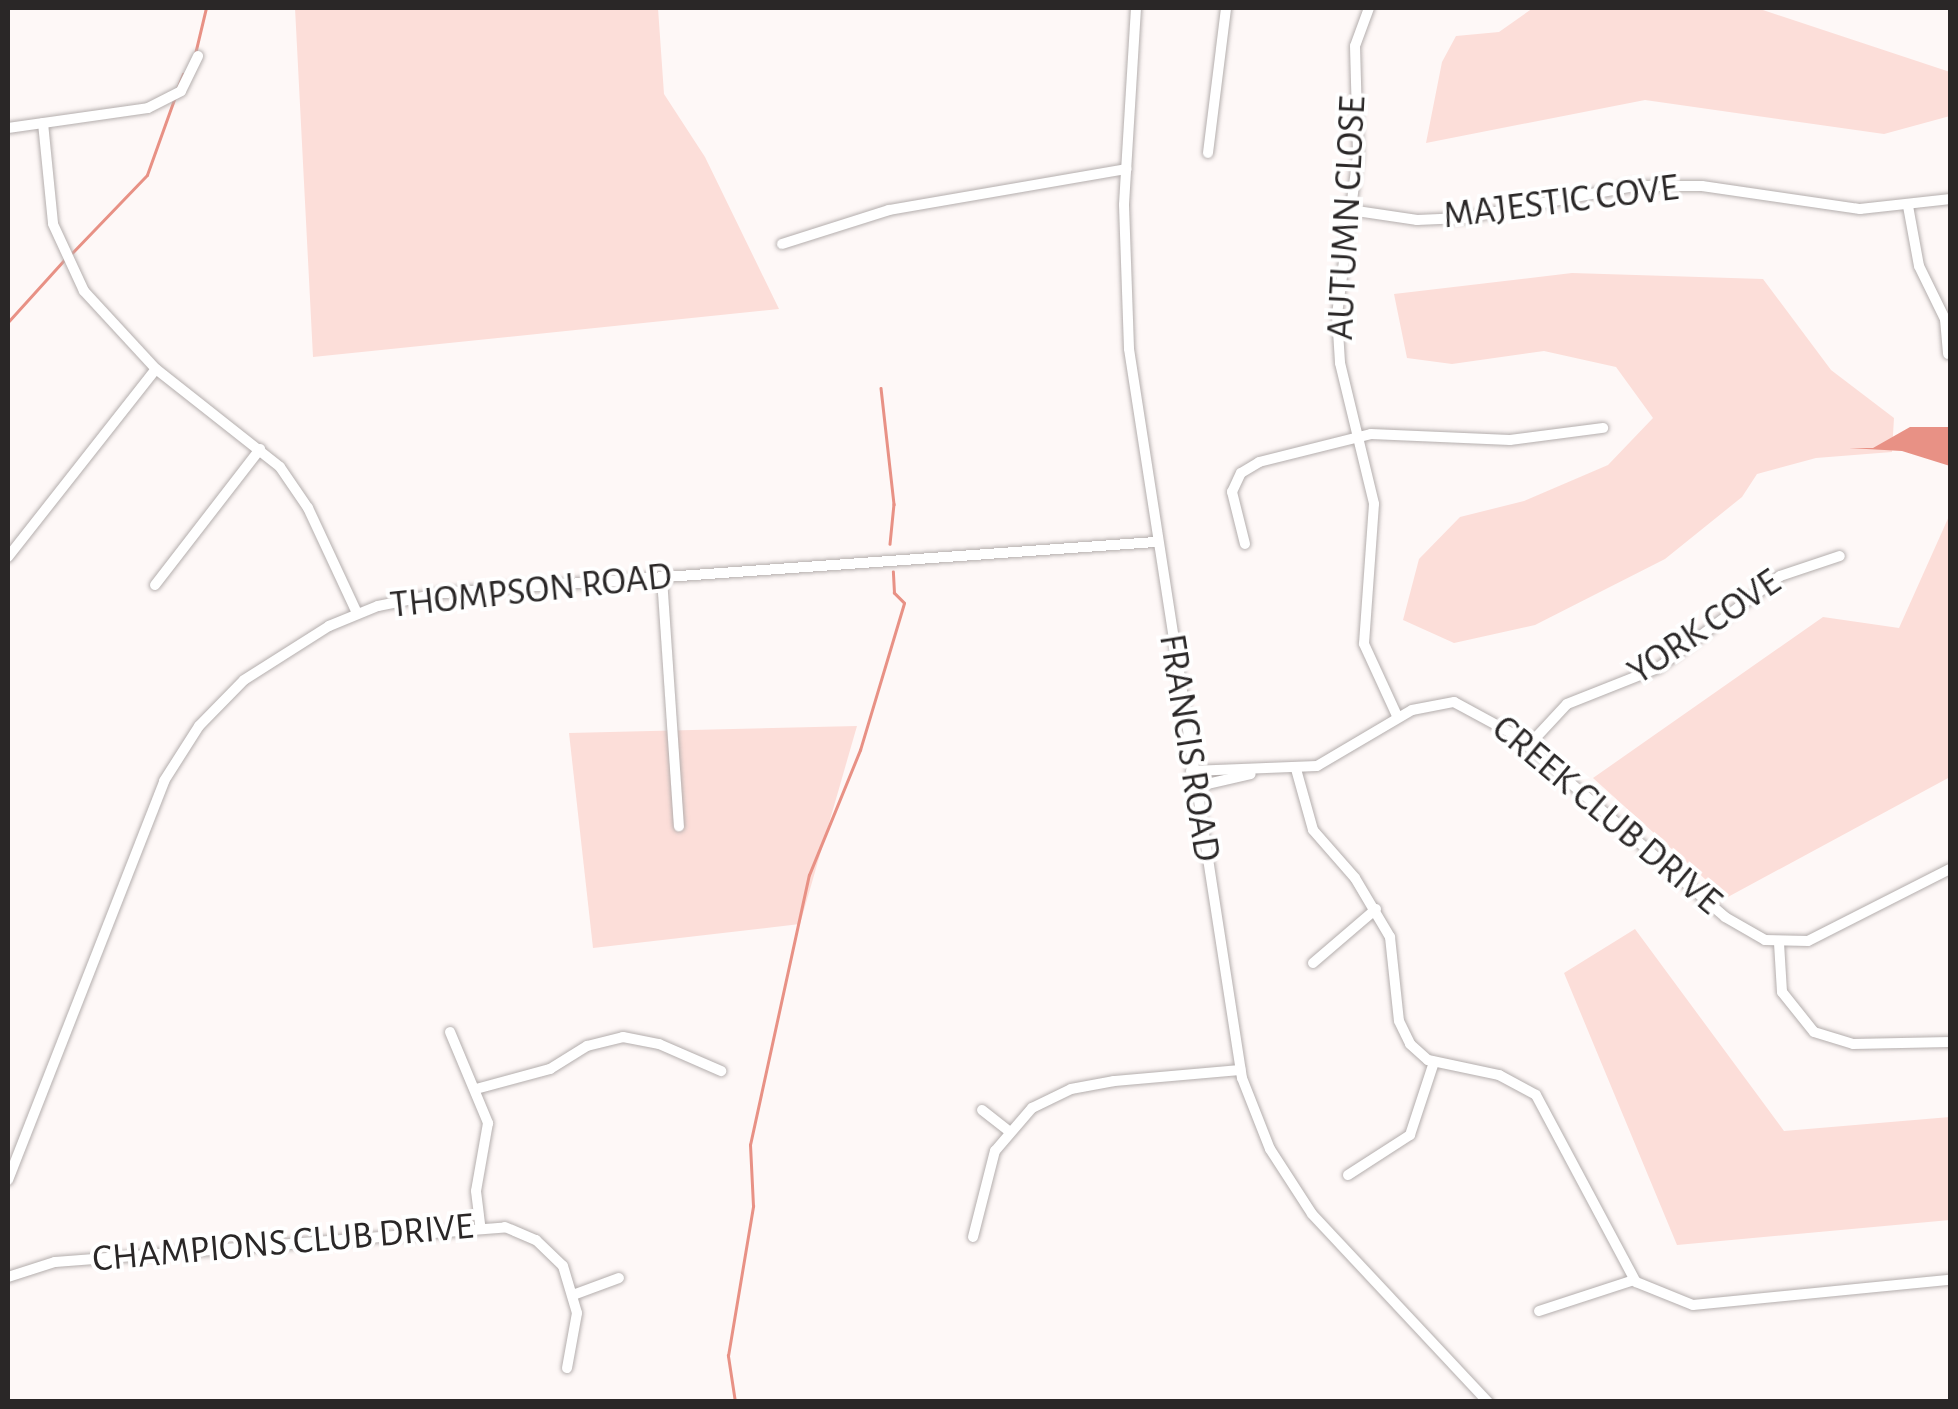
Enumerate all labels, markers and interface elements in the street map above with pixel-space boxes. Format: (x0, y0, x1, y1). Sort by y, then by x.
street label: AUTUMN CLOSE (1319, 95, 1377, 341)
street label: MAJESTIC COVE (1441, 166, 1681, 240)
street label: THOMPSON ROAD (388, 555, 674, 629)
street label: YORK COVE (1620, 560, 1790, 696)
street label: FRANCIS ROAD (1148, 631, 1228, 865)
street label: CREEK CLUB DRIVE (1482, 707, 1730, 925)
street label: CHAMPIONS CLUB DRIVE (91, 1205, 475, 1283)

